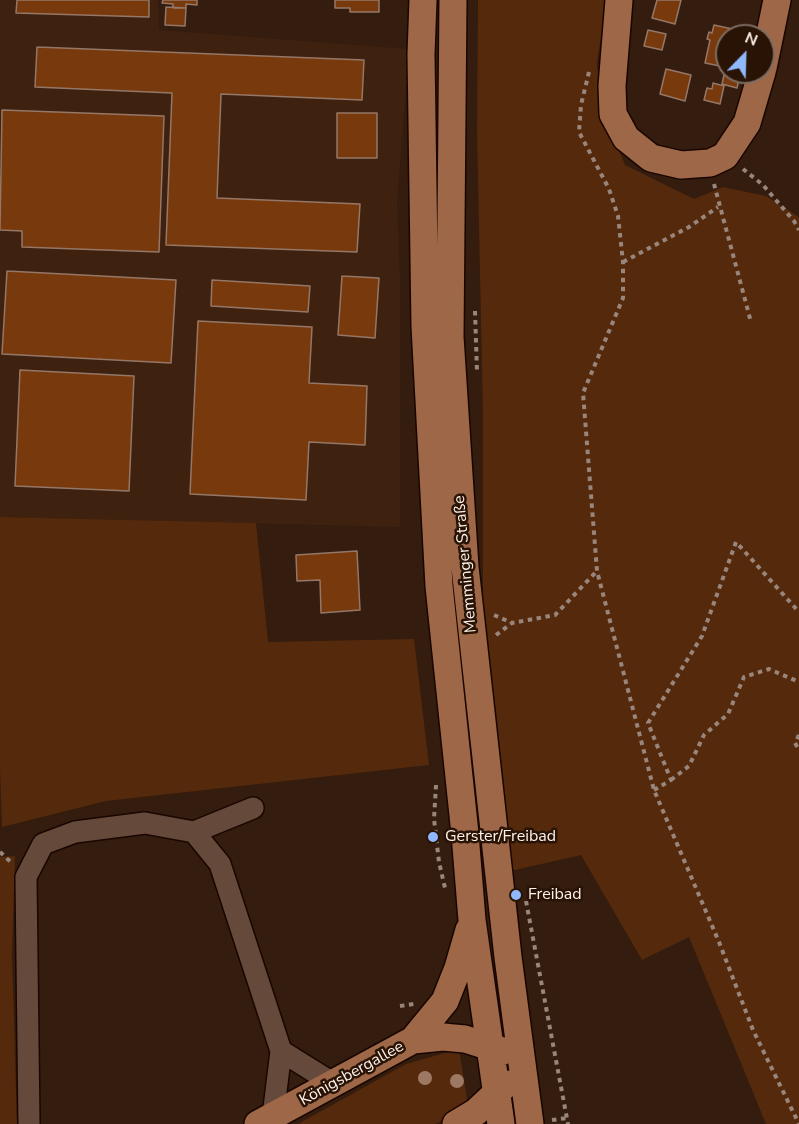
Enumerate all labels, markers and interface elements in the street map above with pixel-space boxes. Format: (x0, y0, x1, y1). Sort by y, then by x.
north arrow (715, 24, 775, 84)
text: N (741, 27, 761, 52)
street label: Memminger Straße (450, 494, 482, 634)
place label: Gerster/Freibad (445, 827, 556, 847)
marker: Gerster/Freibad (426, 830, 440, 844)
place label: Freibad (528, 885, 582, 905)
marker: Freibad (509, 888, 523, 902)
street label: Königsbergallee (296, 1037, 408, 1111)

